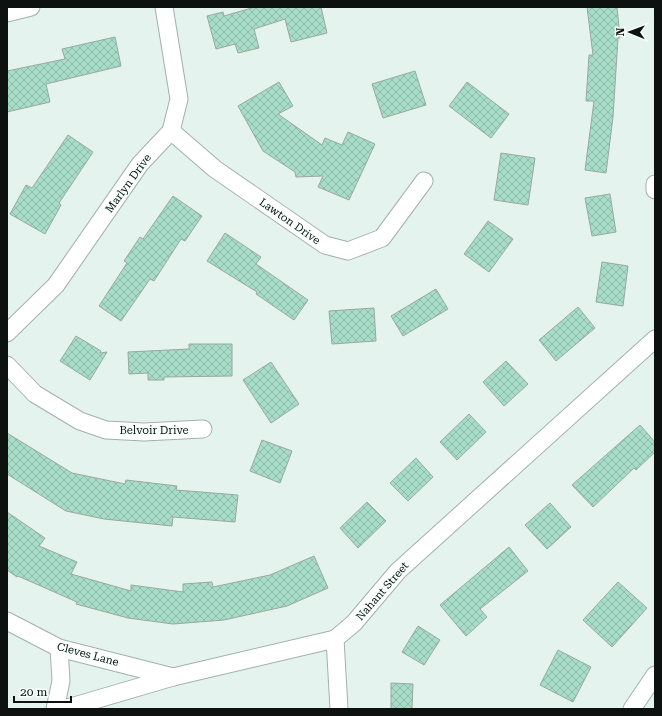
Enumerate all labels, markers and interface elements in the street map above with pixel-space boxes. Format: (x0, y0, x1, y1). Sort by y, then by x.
north arrow (610, 12, 650, 52)
text: N (614, 27, 627, 36)
street label: Marlyn Drive (103, 151, 154, 215)
street label: Lawton Drive (257, 196, 323, 247)
street label: Belvoir Drive (119, 424, 189, 437)
street label: Nahant Street (353, 559, 411, 623)
street label: Cleves Lane (56, 640, 120, 669)
scale bar (14, 678, 71, 704)
text: 20 m (20, 685, 47, 699)

